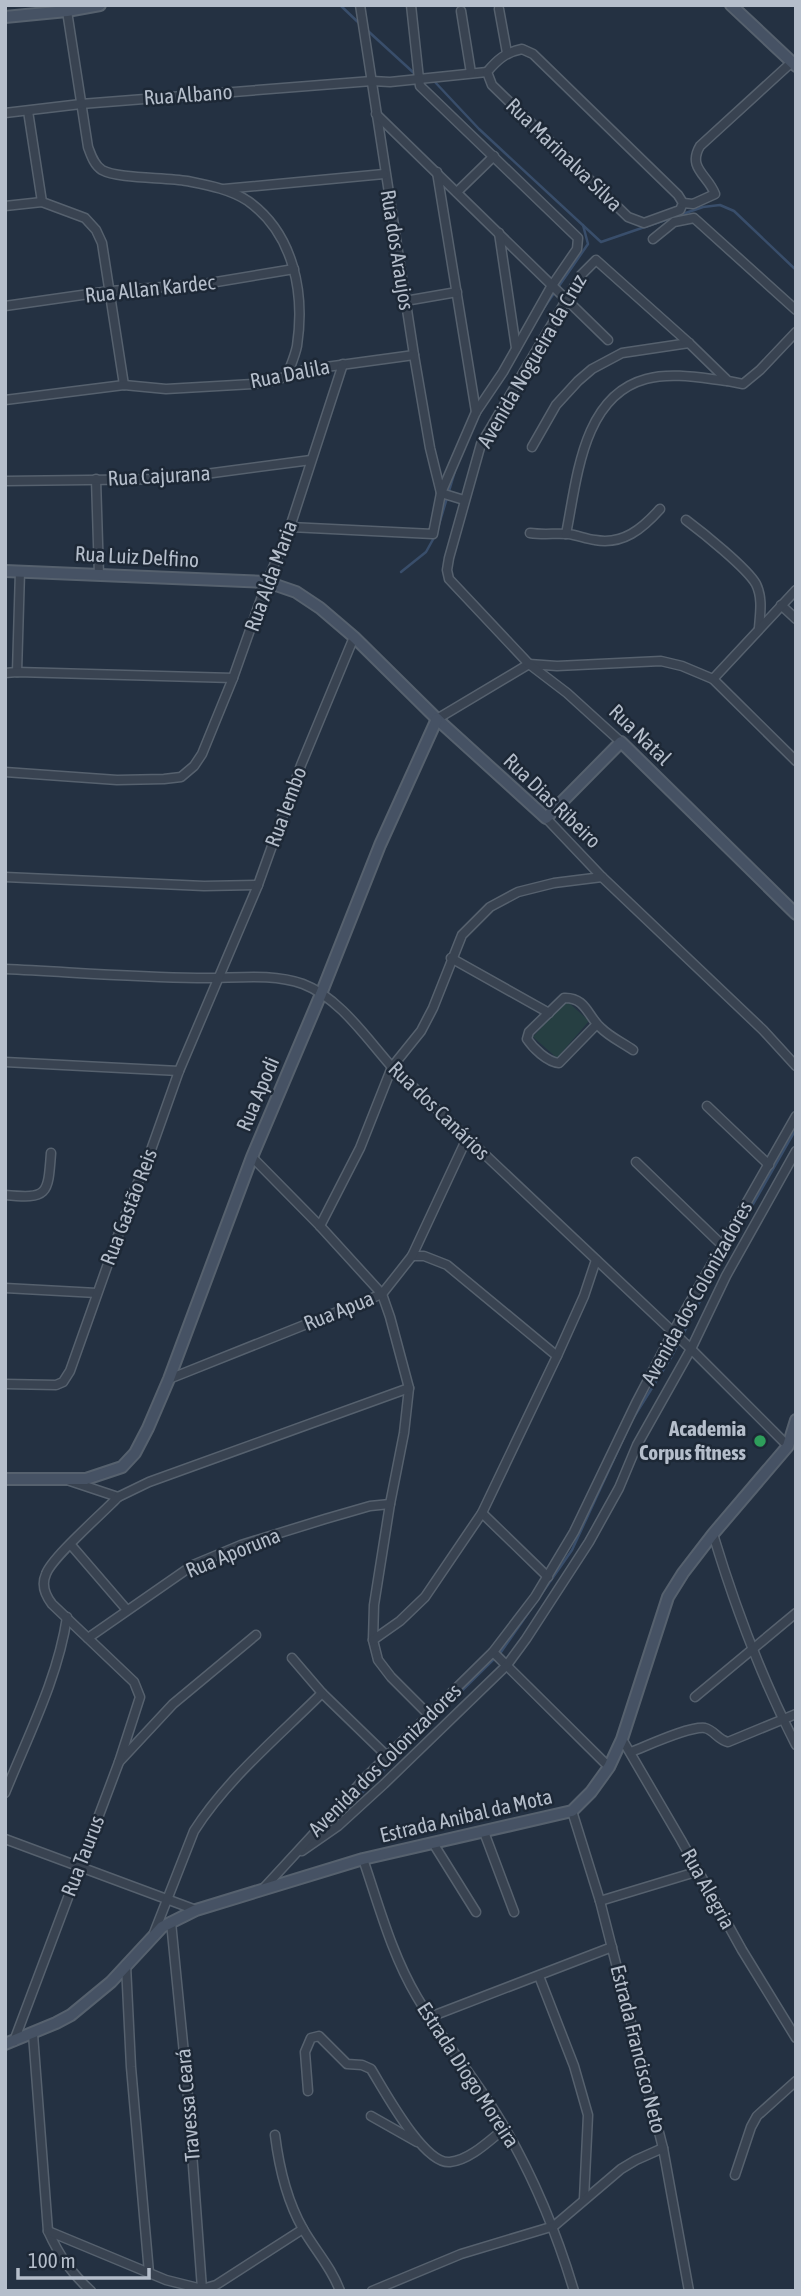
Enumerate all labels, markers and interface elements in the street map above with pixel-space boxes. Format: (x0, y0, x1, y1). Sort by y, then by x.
street label: Rua Albano (143, 79, 233, 109)
street label: Rua Marinalva Silva (502, 93, 628, 216)
street label: Rua dos Araujos (377, 188, 419, 312)
street label: Rua Allan Kardec (84, 269, 216, 307)
street label: Avenida Nogueira da Cruz (472, 269, 591, 451)
street label: Rua Dalila (248, 354, 332, 392)
street label: Rua Cajurana (107, 460, 211, 490)
street label: Rua Alda Maria (239, 517, 301, 634)
street label: Rua Luiz Delfino (74, 541, 200, 571)
street label: Rua Natal (605, 699, 677, 770)
street label: Rua Dias Ribeiro (499, 748, 606, 853)
street label: Rua Iembo (260, 763, 311, 850)
street label: Rua Apodi (231, 1053, 283, 1134)
street label: Rua dos Canários (384, 1056, 495, 1164)
street label: Rua Gastão Reis (95, 1145, 161, 1268)
street label: Avenida dos Colonizadores (636, 1197, 757, 1388)
street label: Rua Apua (300, 1285, 377, 1335)
place label: Academia Corpus fitness (639, 1416, 747, 1464)
marker: Academia Corpus fitness (752, 1433, 768, 1449)
street label: Rua Aporuna (182, 1522, 283, 1582)
street label: Avenida dos Colonizadores (303, 1678, 466, 1841)
street label: Estrada Anibal da Mota (377, 1783, 554, 1847)
street label: Rua Taurus (56, 1812, 108, 1899)
street label: Rua Alegria (677, 1844, 741, 1933)
street label: Estrada Francisco Neto (606, 1962, 671, 2135)
street label: Estrada Diogo Moreira (413, 1997, 525, 2152)
street label: Travessa Ceará (170, 2048, 204, 2163)
scale bar (18, 2236, 149, 2280)
text: 100 m (28, 2248, 76, 2272)

